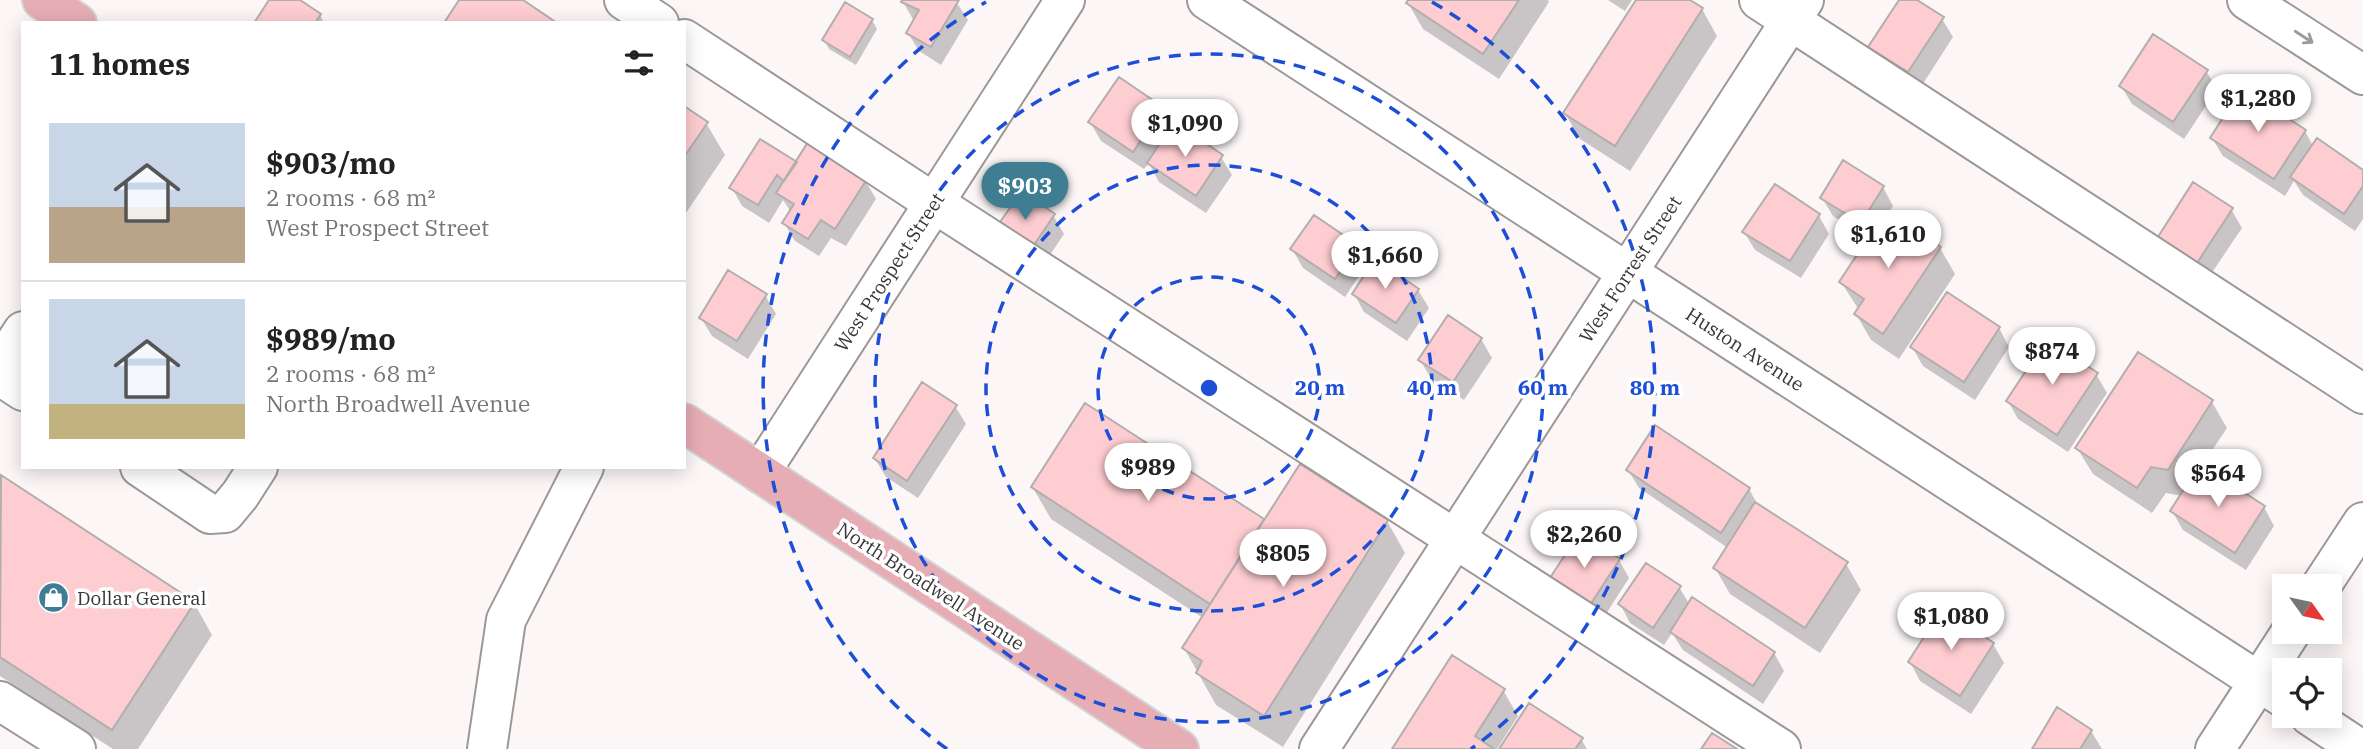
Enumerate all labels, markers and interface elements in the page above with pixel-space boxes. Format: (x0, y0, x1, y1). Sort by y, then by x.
one-way arrow (2294, 31, 2314, 45)
text: 11 homes (49, 44, 190, 83)
icon: filters (620, 44, 658, 82)
pin: $1,280 (2201, 74, 2315, 134)
text: $1,280 (2220, 82, 2296, 112)
pin: $1,090 (1128, 100, 1242, 159)
text: $1,090 (1147, 107, 1223, 137)
text: $903/mo (266, 143, 396, 182)
icon: home (105, 151, 189, 235)
pin: $903 (984, 162, 1066, 222)
text: $903 (997, 170, 1053, 200)
text: 2 rooms · 68 m² (266, 182, 436, 212)
street label: West Prospect Street (829, 188, 949, 356)
street label: West Forrest Street (1574, 191, 1687, 347)
pin: $1,610 (1831, 210, 1945, 270)
text: West Prospect Street (266, 212, 489, 242)
text: $1,610 (1850, 218, 1926, 248)
pin: $1,660 (1328, 232, 1442, 291)
text: $1,660 (1347, 239, 1423, 269)
street label: Huston Avenue (1681, 302, 1809, 396)
text: $989/mo (266, 319, 396, 358)
icon: home (105, 327, 189, 411)
pin: $874 (2011, 328, 2093, 387)
text: $874 (2024, 335, 2080, 365)
text: 2 rooms · 68 m² (266, 358, 436, 388)
text: 20 m (1295, 373, 1345, 401)
text: 40 m (1407, 373, 1457, 401)
text: 60 m (1518, 373, 1568, 401)
text: 80 m (1630, 373, 1680, 401)
centre of rings (1197, 376, 1221, 400)
text: North Broadwell Avenue (266, 388, 530, 418)
pin: $989 (1107, 444, 1189, 503)
pin: $564 (2177, 449, 2259, 509)
text: $989 (1120, 451, 1176, 481)
text: $564 (2190, 457, 2246, 487)
pin: $2,260 (1527, 510, 1641, 570)
street label: North Broadwell Avenue (833, 516, 1029, 656)
text: $2,260 (1546, 518, 1622, 548)
pin: $805 (1242, 530, 1324, 589)
text: $805 (1255, 537, 1311, 567)
north arrow (2272, 574, 2342, 644)
map controls (2272, 574, 2342, 728)
shop icon: Dollar General (37, 581, 71, 615)
place label: Dollar General (77, 586, 207, 610)
pin: $1,080 (1894, 592, 2008, 652)
text: $1,080 (1913, 600, 1989, 630)
button: locate (2272, 658, 2342, 728)

